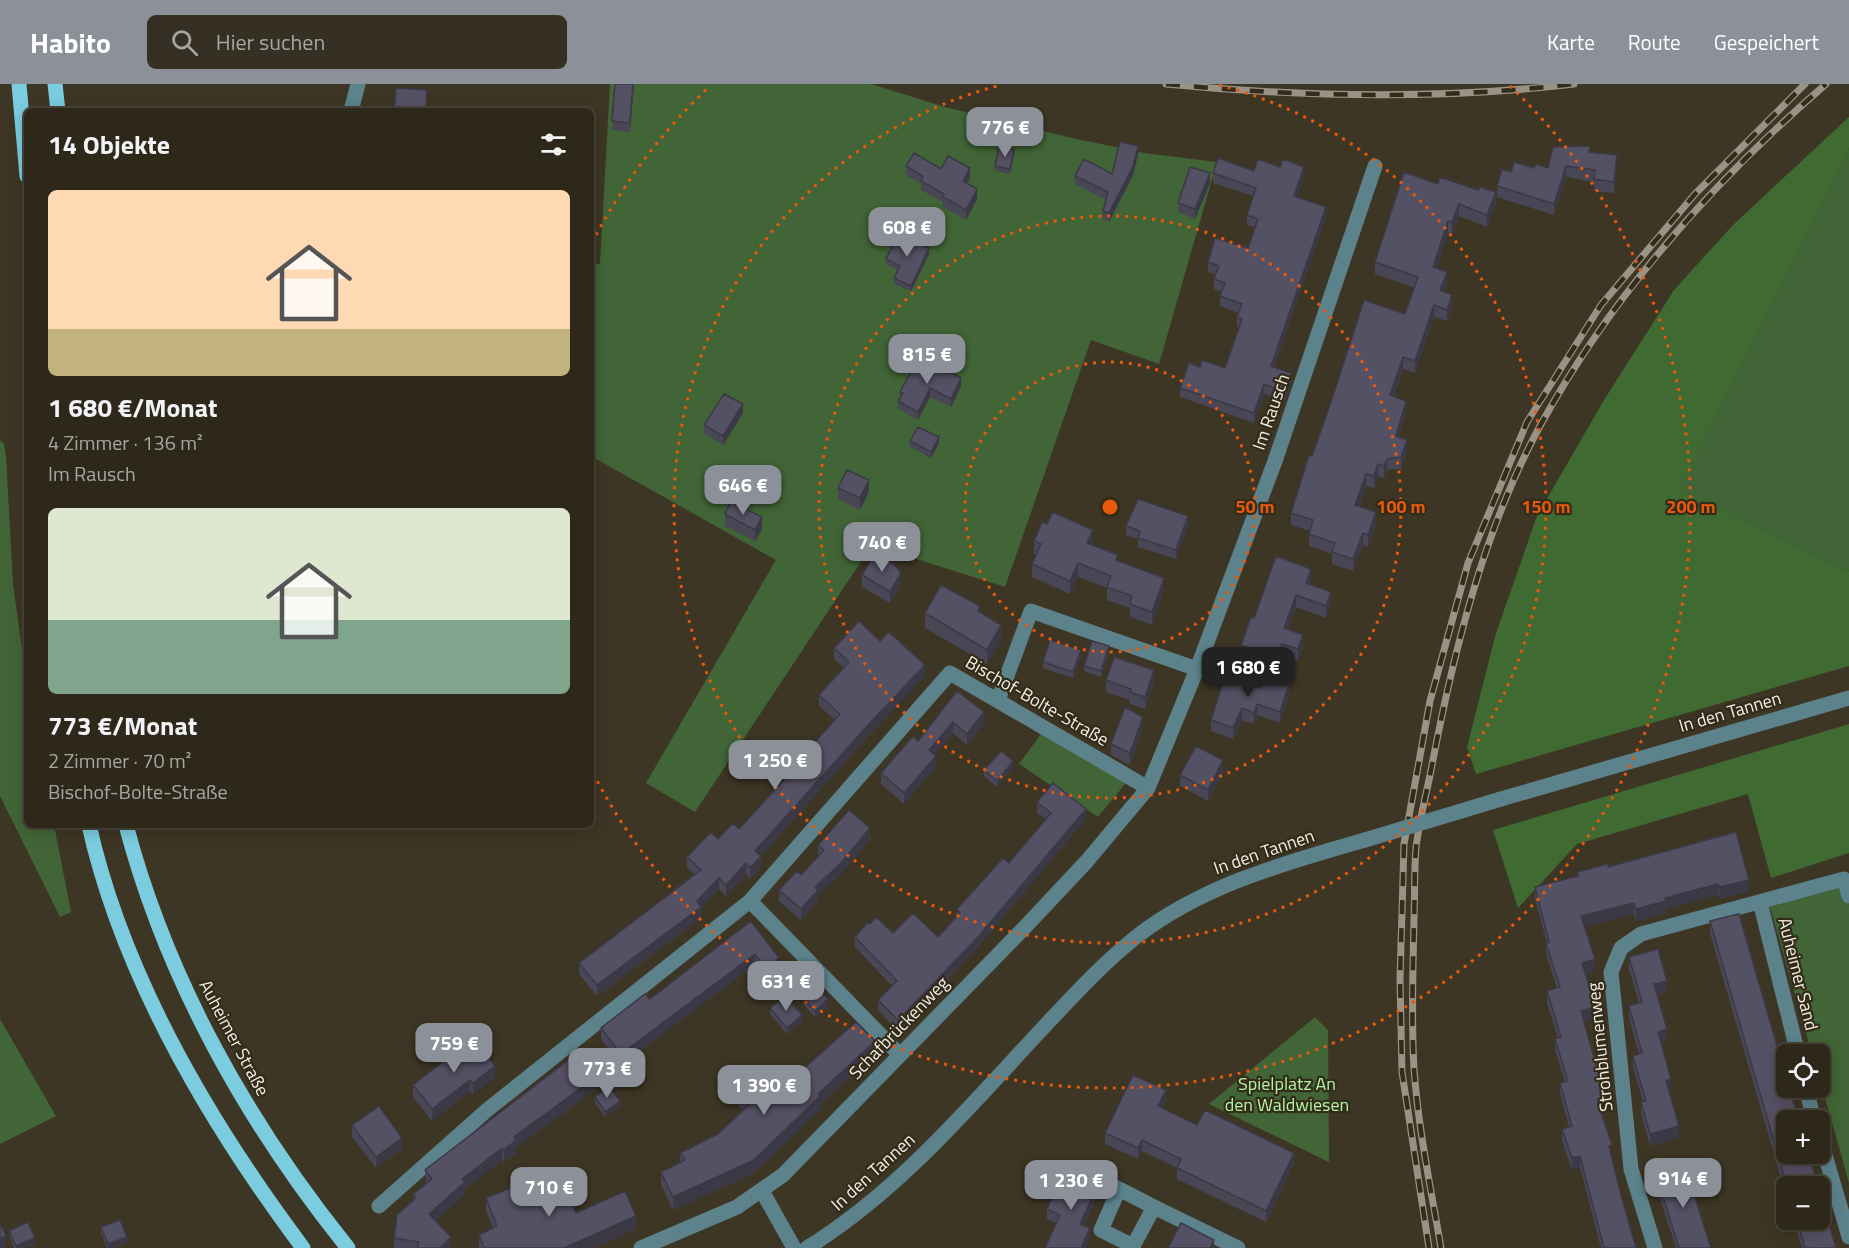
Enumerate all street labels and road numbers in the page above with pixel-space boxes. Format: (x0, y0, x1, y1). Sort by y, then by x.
street label: Im Rausch (1245, 370, 1296, 454)
street label: Bischof-Bolte-Straße (961, 648, 1114, 753)
street label: In den Tannen (1676, 684, 1784, 739)
street label: In den Tannen (1210, 822, 1318, 881)
street label: Auheimer Sand (1771, 915, 1826, 1033)
street label: Schafbrückenweg (842, 970, 955, 1085)
street label: Auheimer Straße (193, 975, 276, 1101)
street label: Strohblumenweg (1579, 981, 1620, 1113)
street label: In den Tannen (825, 1126, 921, 1217)

